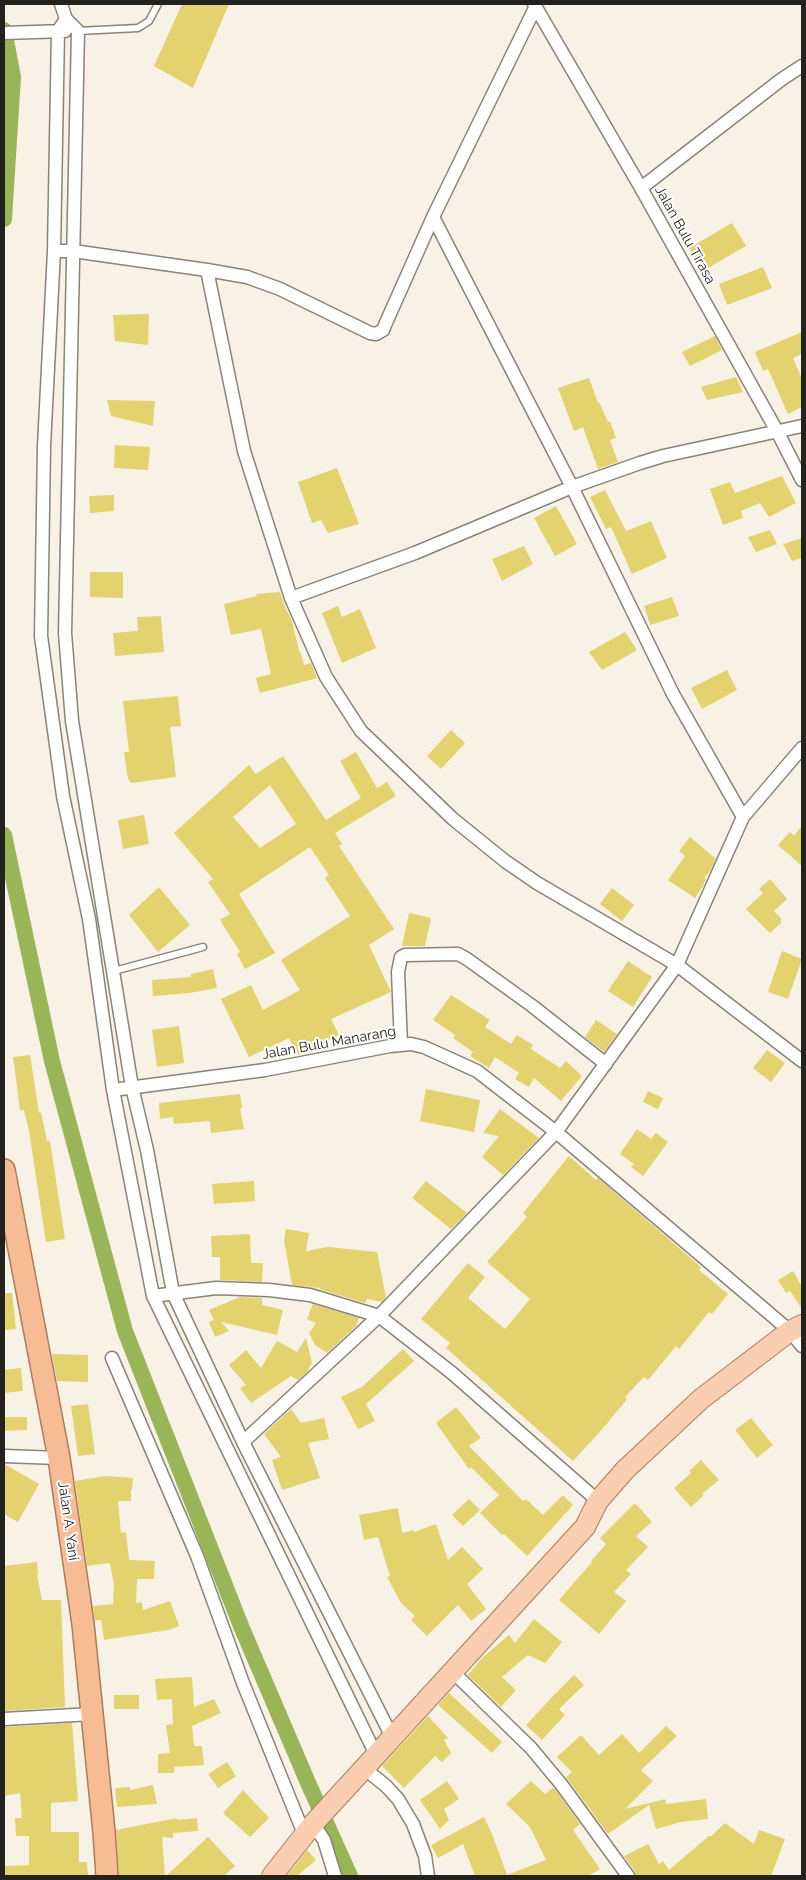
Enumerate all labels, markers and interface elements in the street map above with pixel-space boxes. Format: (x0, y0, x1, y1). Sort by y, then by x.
street label: Jalan Bulu Tirasa (651, 183, 719, 287)
street label: Jalan Bulu Manarang (261, 1023, 397, 1063)
street label: Jalan A. Yani (54, 1480, 82, 1562)

